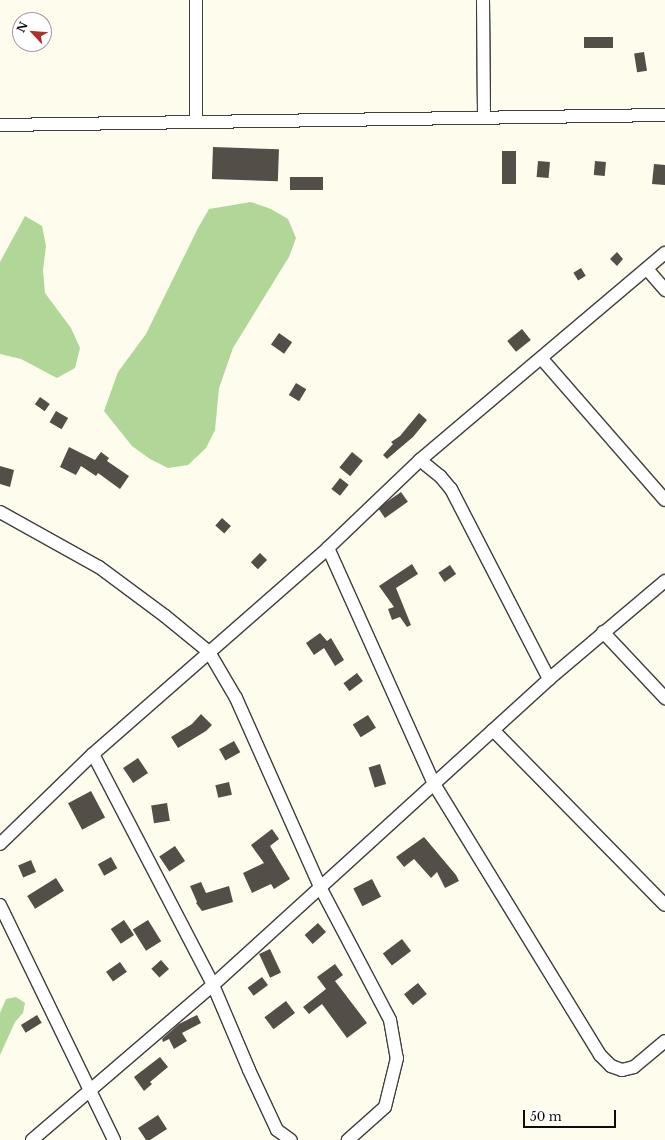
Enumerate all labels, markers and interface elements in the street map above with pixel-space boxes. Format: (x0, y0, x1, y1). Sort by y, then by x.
north arrow (12, 12, 52, 52)
text: N (14, 19, 31, 35)
scale bar (525, 1102, 618, 1128)
text: 50 m (530, 1109, 562, 1124)

